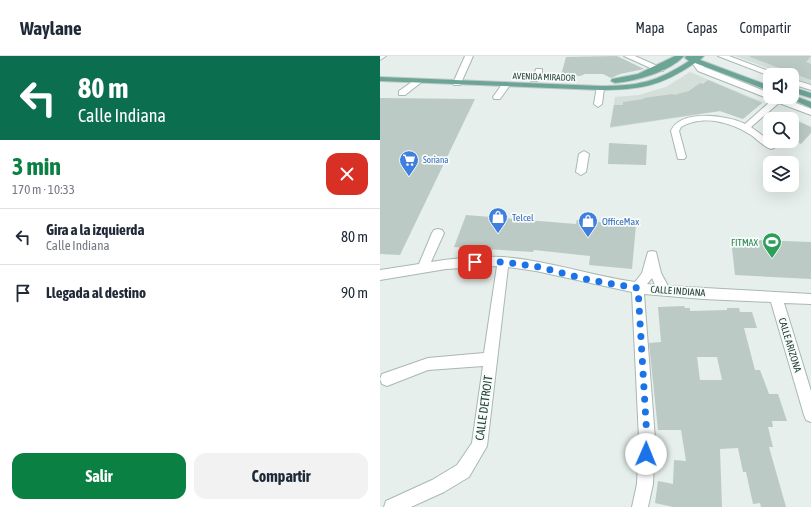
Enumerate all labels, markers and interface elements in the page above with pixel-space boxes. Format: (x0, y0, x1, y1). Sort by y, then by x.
text: Waylane (20, 17, 82, 39)
text: Mapa (636, 20, 665, 36)
text: Capas (687, 20, 718, 36)
text: Compartir (740, 20, 791, 36)
map controls (763, 68, 799, 192)
button: sound (763, 68, 799, 104)
street label: AVENIDA MIRADOR (512, 71, 576, 83)
icon: left (12, 72, 64, 124)
text: 80 m (78, 72, 128, 104)
text: Calle Indiana (78, 105, 166, 126)
button: search (763, 112, 799, 148)
supermarket icon: Soriana (398, 149, 420, 177)
text: 3 min (12, 153, 61, 180)
button: close (326, 153, 368, 195)
place label: Soriana (423, 155, 448, 165)
button: layers (763, 156, 799, 192)
text: 170 m · 10:33 (12, 182, 75, 197)
shop icon: Telcel (487, 206, 509, 234)
shop icon: OfficeMax (577, 210, 599, 238)
place label: Telcel (512, 212, 534, 223)
place label: OfficeMax (602, 216, 639, 227)
text: Gira a la izquierda (46, 221, 144, 238)
icon: left (12, 226, 34, 248)
text: 80 m (341, 228, 368, 245)
sports icon: FITMAX (761, 231, 783, 259)
place label: FITMAX (731, 237, 758, 248)
text: Calle Indiana (46, 238, 110, 253)
pin (458, 245, 492, 279)
icon: arrive (464, 251, 486, 273)
icon: arrive (12, 282, 34, 304)
text: Llegada al destino (46, 284, 146, 301)
text: 90 m (341, 284, 368, 301)
street label: CALLE INDIANA (650, 284, 706, 298)
street label: CALLE ARIZONA (776, 316, 804, 374)
street label: CALLE DETROIT (473, 374, 496, 441)
position arrow (625, 433, 667, 475)
button: Salir (12, 453, 186, 499)
button: Compartir (194, 453, 368, 499)

